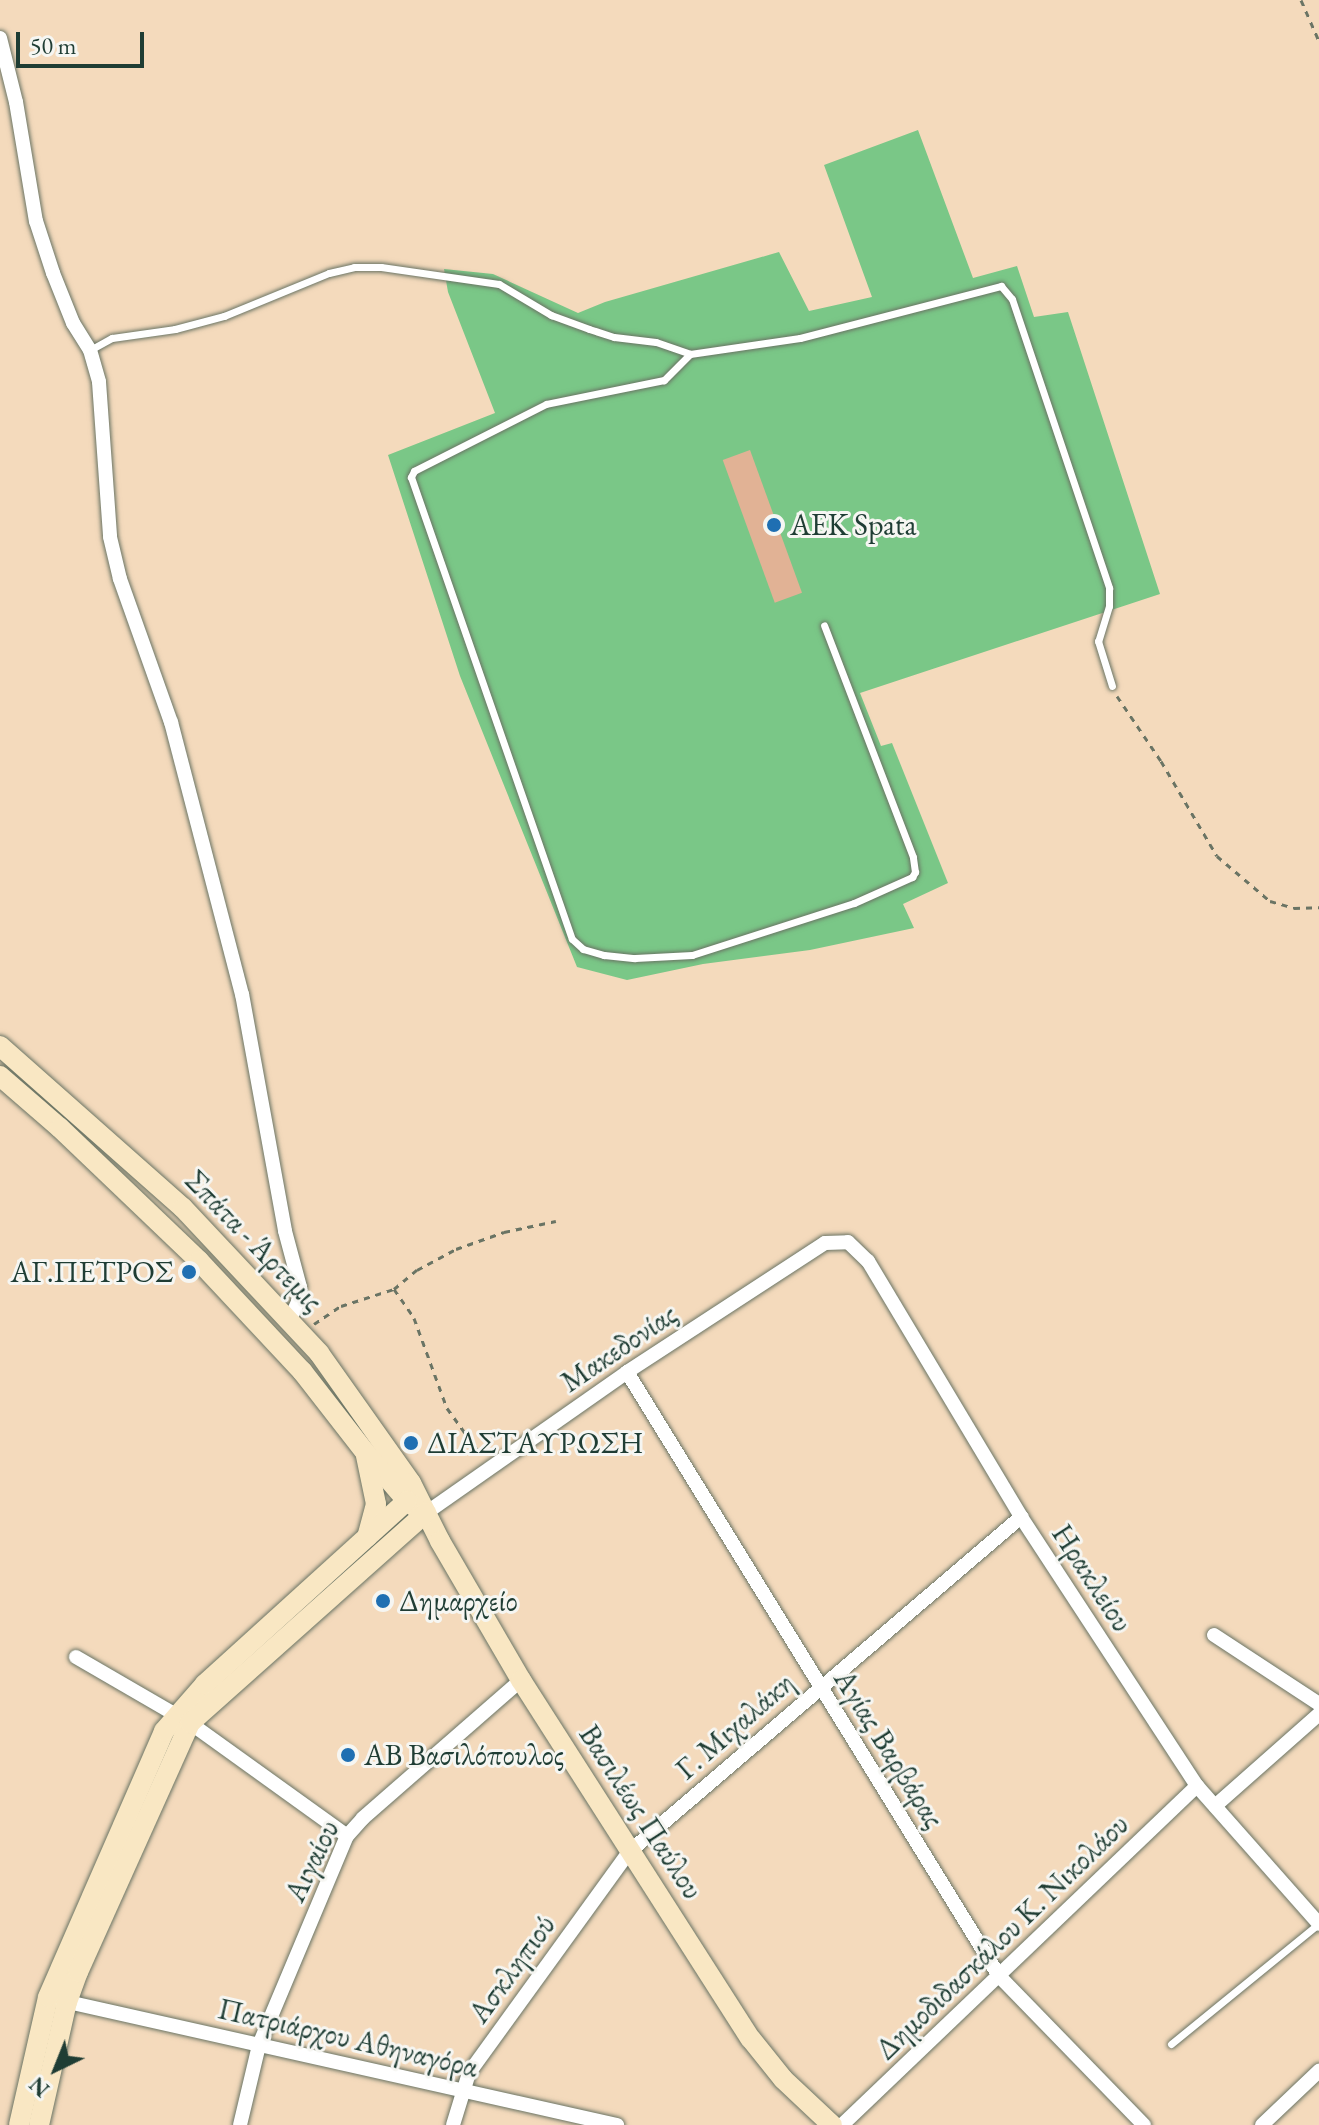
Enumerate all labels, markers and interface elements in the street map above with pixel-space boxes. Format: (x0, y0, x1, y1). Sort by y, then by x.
scale bar (20, 16, 148, 66)
text: 50 m (30, 30, 77, 61)
place label: AEK Spata (790, 507, 916, 543)
marker: AEK Spata (765, 516, 783, 534)
street label: Σπάτα - Άρτεμις (178, 1163, 330, 1319)
place label: ΑΓ.ΠΕΤΡΟΣ (10, 1254, 173, 1290)
marker: ΑΓ.ΠΕΤΡΟΣ (180, 1263, 198, 1281)
street label: Μακεδονίας (554, 1296, 684, 1400)
place label: ΔΙΑΣΤΑΥΡΩΣΗ (427, 1425, 643, 1461)
marker: ΔΙΑΣΤΑΥΡΩΣΗ (402, 1434, 420, 1452)
street label: Ηρακλείου (1044, 1517, 1140, 1639)
place label: Δημαρχείο (399, 1583, 518, 1619)
marker: Δημαρχείο (374, 1592, 392, 1610)
street label: Αγίας Βαρβάρας (826, 1663, 952, 1835)
street label: Γ. Μιχαλάκη (669, 1665, 801, 1787)
street label: Βασιλέως Παύλου (571, 1718, 711, 1906)
place label: ΑΒ Βασιλόπουλος (364, 1737, 564, 1773)
marker: ΑΒ Βασιλόπουλος (339, 1746, 357, 1764)
street label: Δημοδιδασκάλου Κ. Νικολάου (868, 1807, 1136, 2067)
street label: Αιγαίου (277, 1814, 347, 1908)
street label: Ασκληπιού (461, 1908, 563, 2030)
street label: Πατριάρχου Αθηναγόρα (215, 1991, 481, 2085)
north arrow (16, 2029, 96, 2109)
text: N (23, 2070, 56, 2104)

